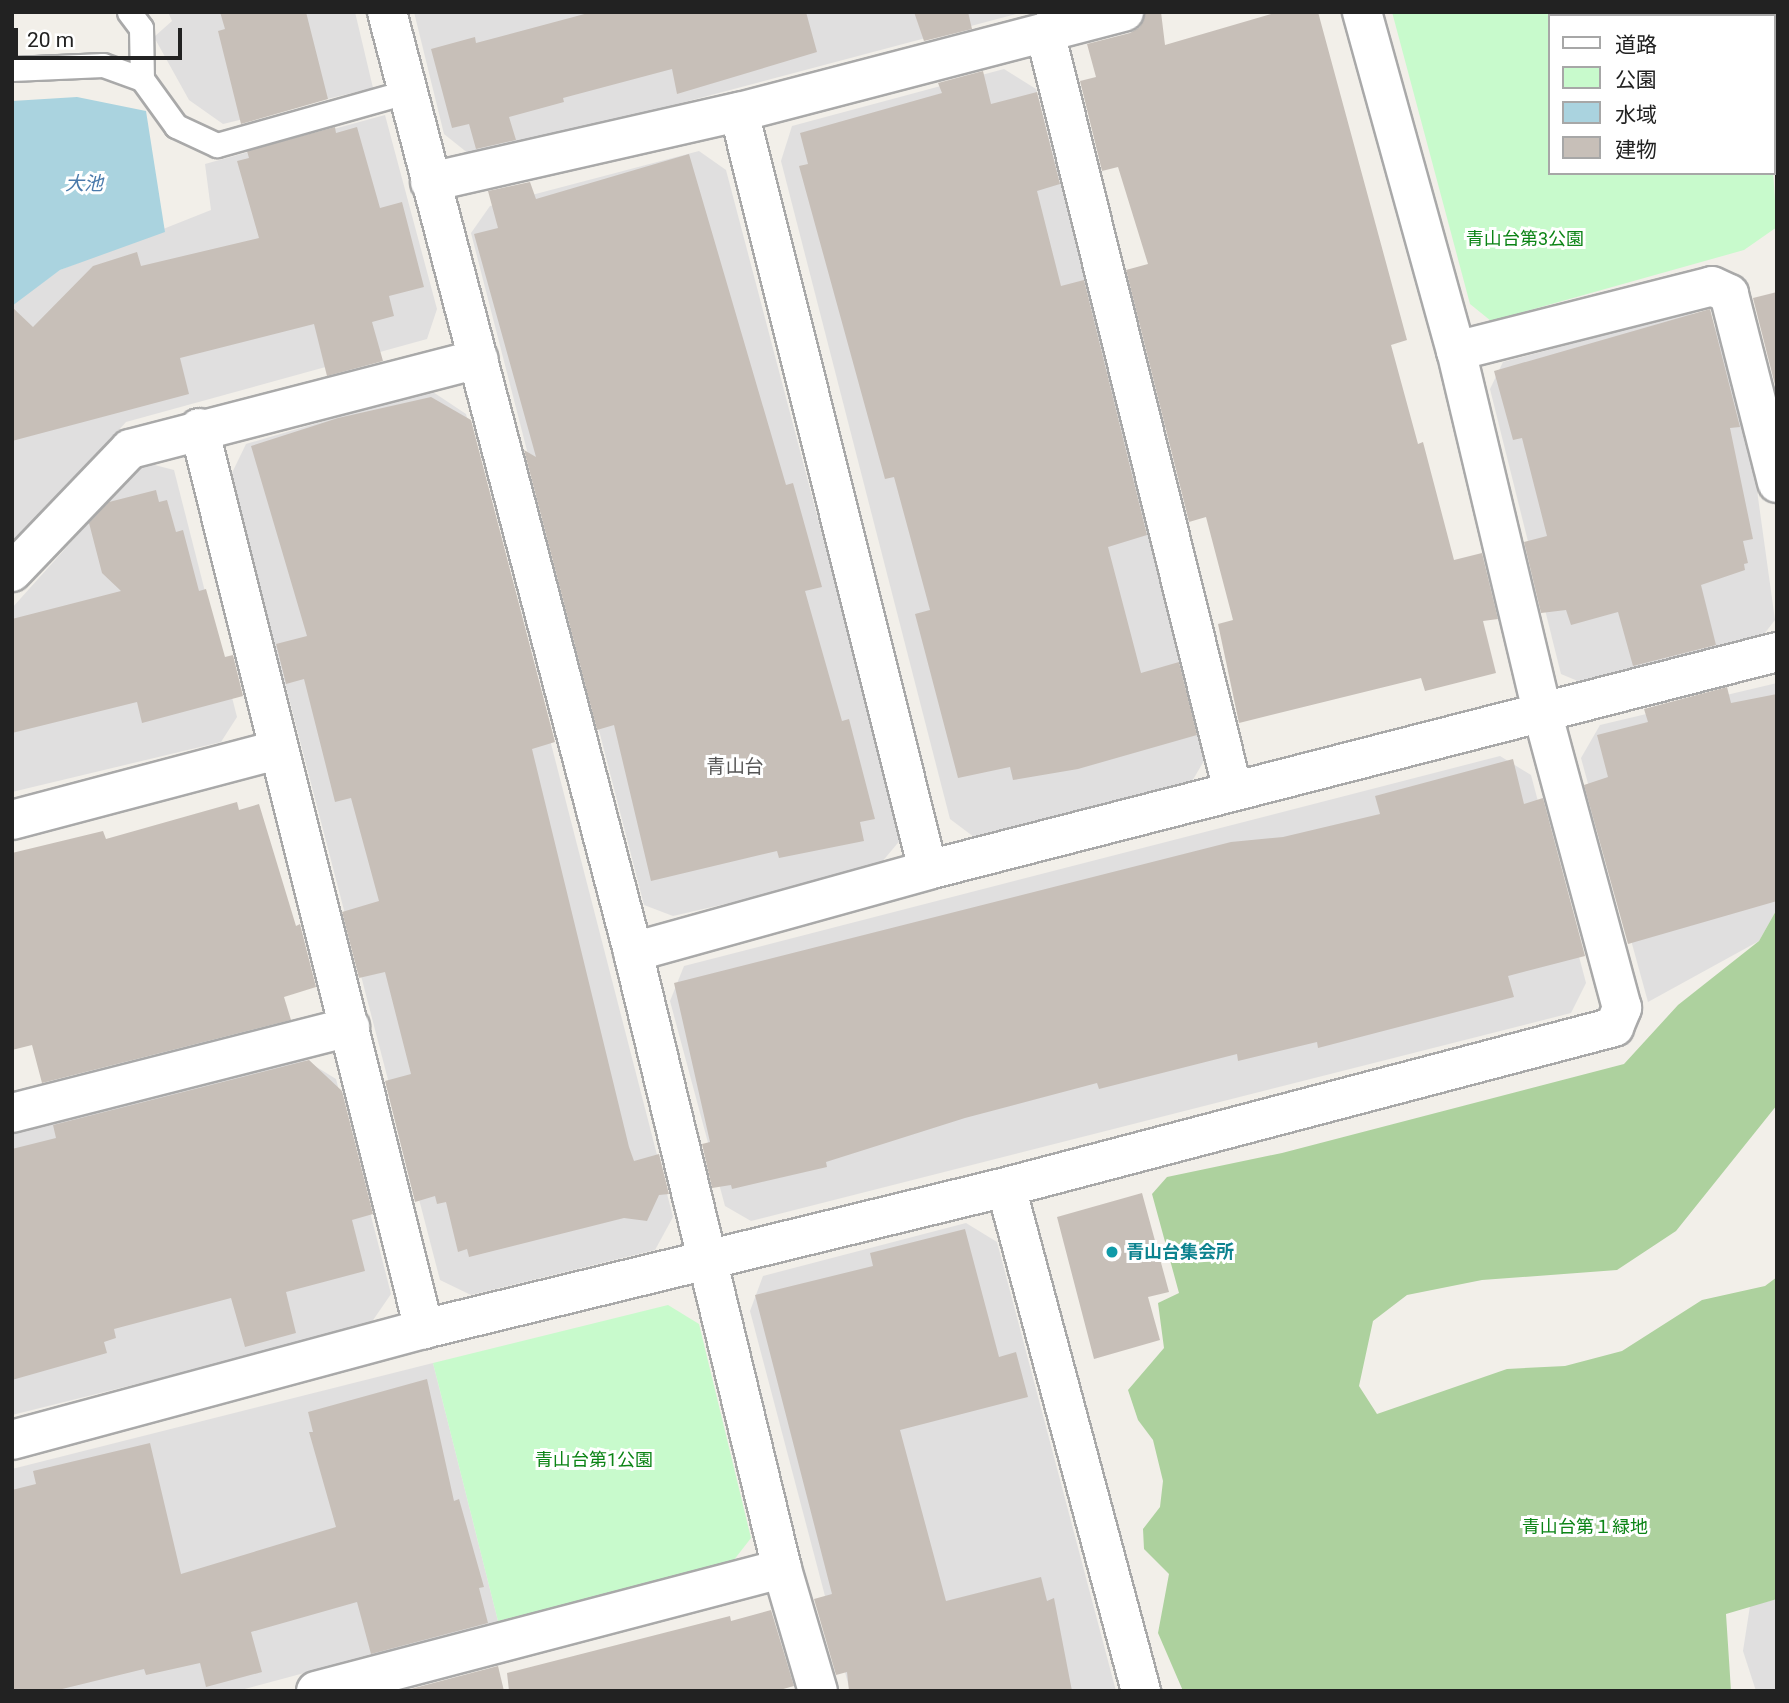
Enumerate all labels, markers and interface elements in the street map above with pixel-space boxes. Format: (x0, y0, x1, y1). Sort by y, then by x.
scale bar (18, 14, 186, 58)
legend (1548, 14, 1775, 175)
text: 20 m (27, 28, 74, 52)
text: 道路 (1615, 33, 1657, 57)
text: 公園 (1615, 68, 1657, 92)
text: 水域 (1615, 103, 1657, 127)
text: 建物 (1615, 138, 1657, 162)
water label: 大池 (65, 173, 103, 195)
park label: 青山台第3公園 (1466, 228, 1584, 250)
district label: 青山台 (707, 756, 763, 778)
place label: 青山台集会所 (1126, 1241, 1234, 1263)
marker: 青山台集会所 (1104, 1244, 1120, 1260)
park label: 青山台第1公園 (535, 1449, 653, 1471)
park label: 青山台第１緑地 (1522, 1516, 1648, 1538)

